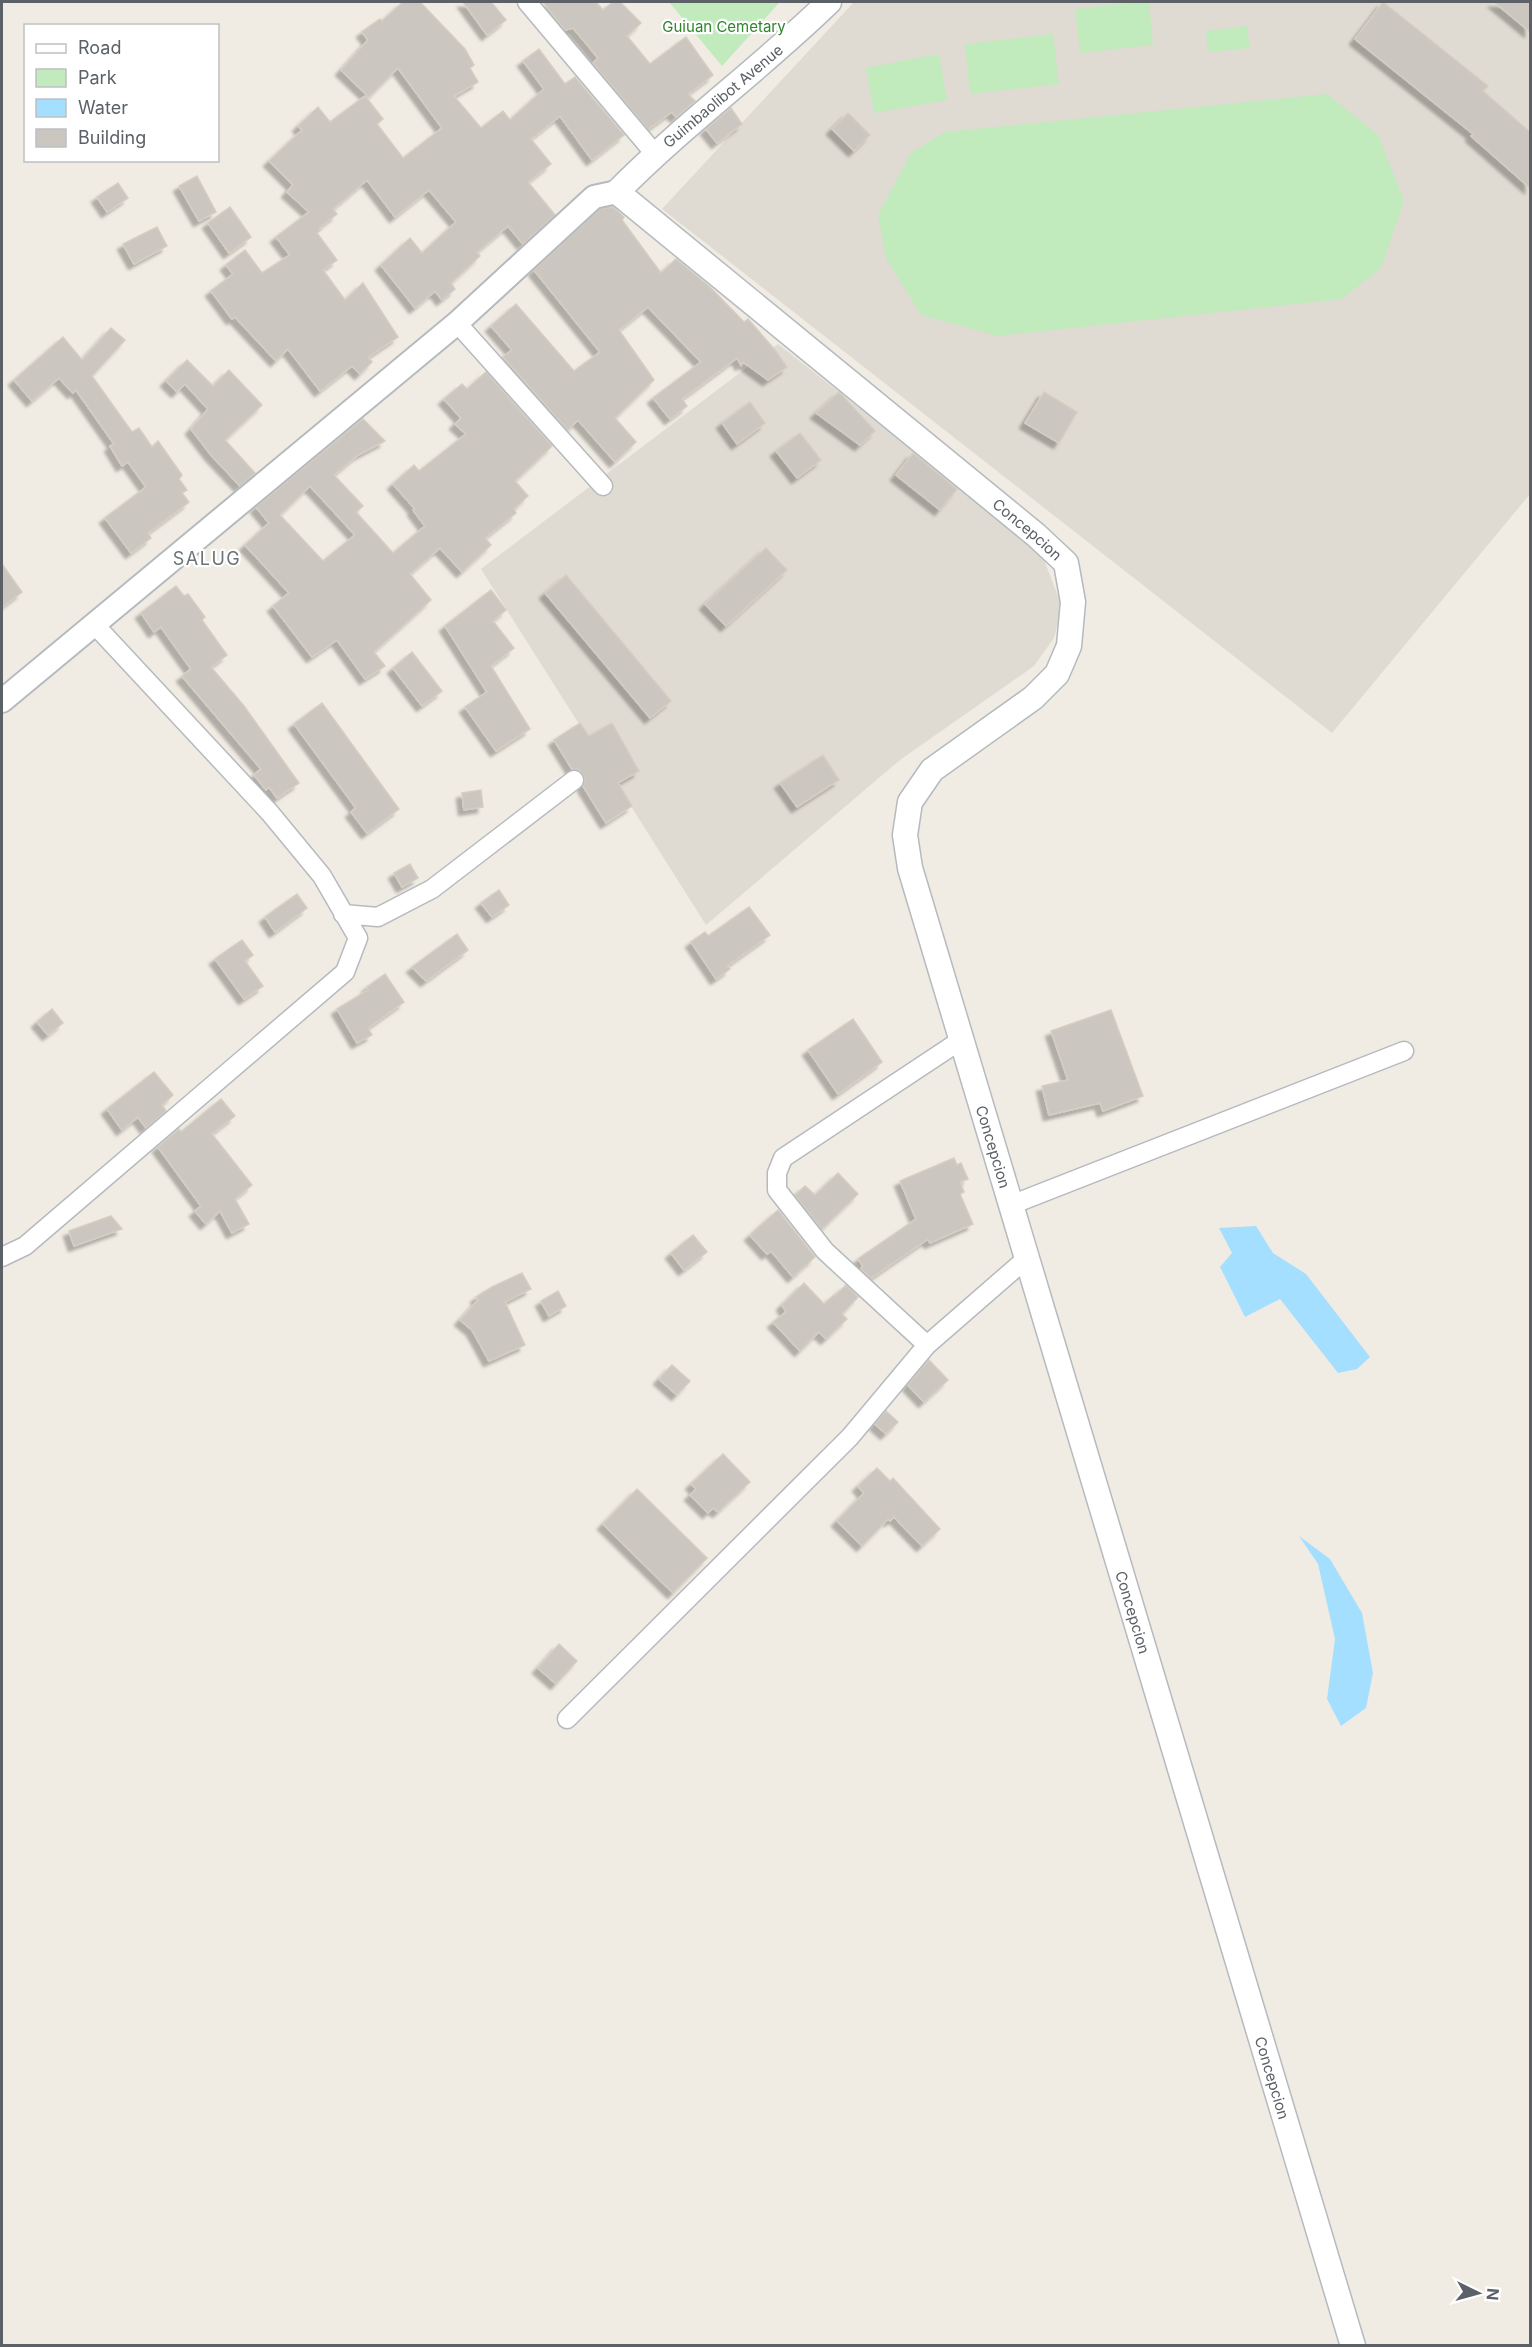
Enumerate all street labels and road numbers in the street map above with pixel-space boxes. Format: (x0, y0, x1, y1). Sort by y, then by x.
street label: Guimbaolibot Avenue (659, 40, 787, 152)
street label: Concepcion (989, 494, 1066, 564)
street label: Concepcion (972, 1103, 1015, 1190)
street label: Concepcion (1112, 1569, 1154, 1656)
street label: Concepcion (1251, 2034, 1294, 2121)

